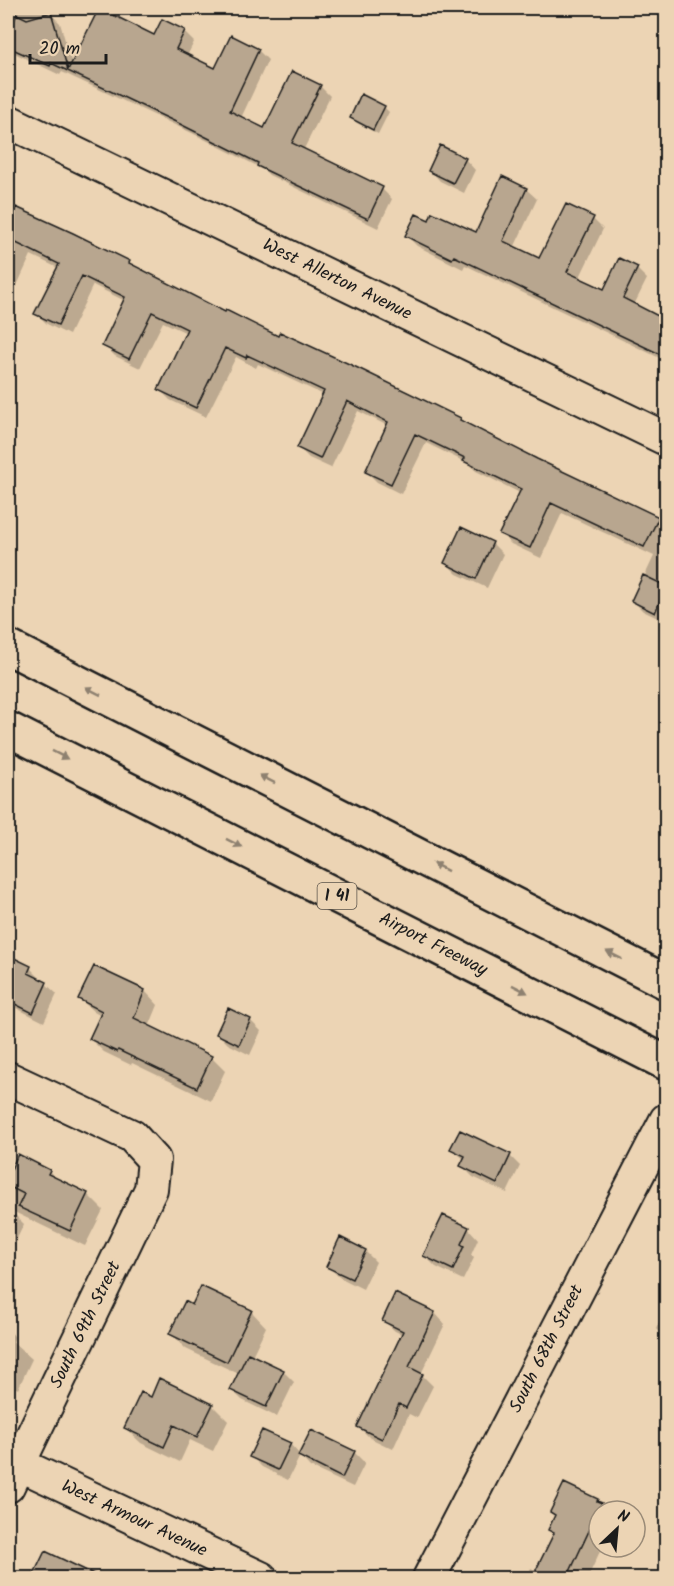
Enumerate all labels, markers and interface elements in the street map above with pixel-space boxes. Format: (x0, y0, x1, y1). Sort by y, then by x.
scale bar (30, 27, 106, 65)
text: 20 m (39, 35, 80, 64)
street label: West Allerton Avenue (257, 231, 417, 329)
one-way arrow (84, 686, 101, 695)
one-way arrow (51, 750, 68, 760)
one-way arrow (258, 774, 275, 784)
one-way arrow (225, 839, 242, 848)
one-way arrow (432, 862, 449, 872)
road number: I 41 (318, 883, 356, 909)
street label: Airport Freeway (374, 905, 493, 985)
one-way arrow (606, 951, 623, 960)
one-way arrow (511, 984, 528, 994)
street label: South 69th Street (43, 1255, 130, 1394)
street label: South 68th Street (502, 1279, 592, 1418)
street label: West Armour Avenue (56, 1472, 212, 1566)
north arrow (587, 1499, 647, 1559)
text: N (613, 1503, 633, 1530)

